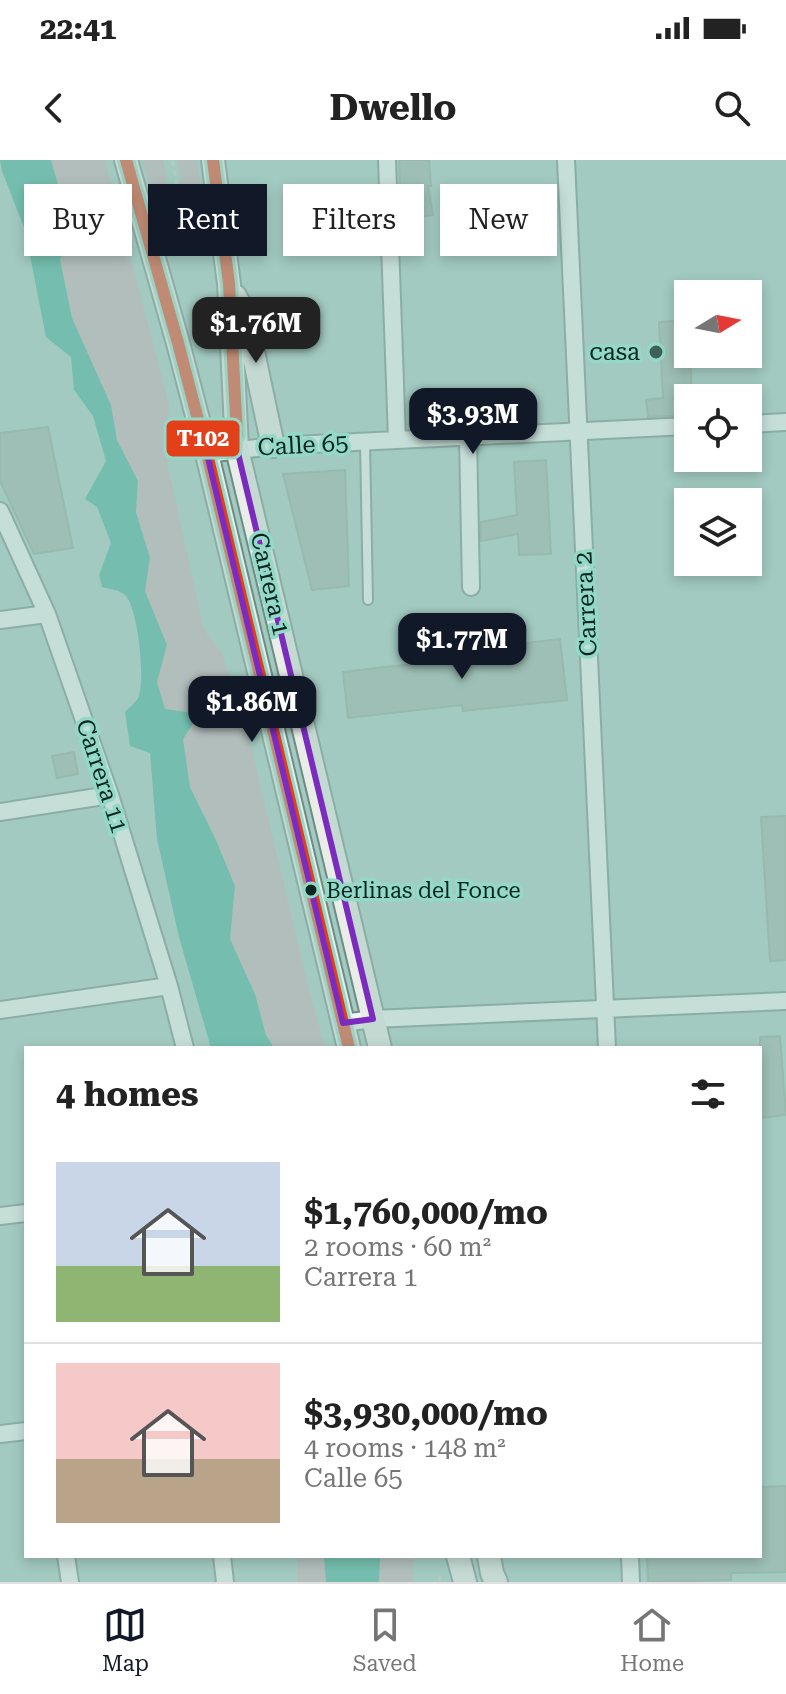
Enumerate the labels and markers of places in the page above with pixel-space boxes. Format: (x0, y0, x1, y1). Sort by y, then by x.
pin: $1.76M (191, 297, 321, 365)
place label: casa (589, 338, 640, 366)
marker: casa (647, 343, 665, 361)
pin: $3.93M (408, 388, 538, 456)
pin: $1.77M (397, 613, 527, 681)
pin: $1.86M (187, 676, 317, 744)
place label: Berlinas del Fonce (326, 878, 521, 903)
marker: Berlinas del Fonce (303, 882, 319, 898)

